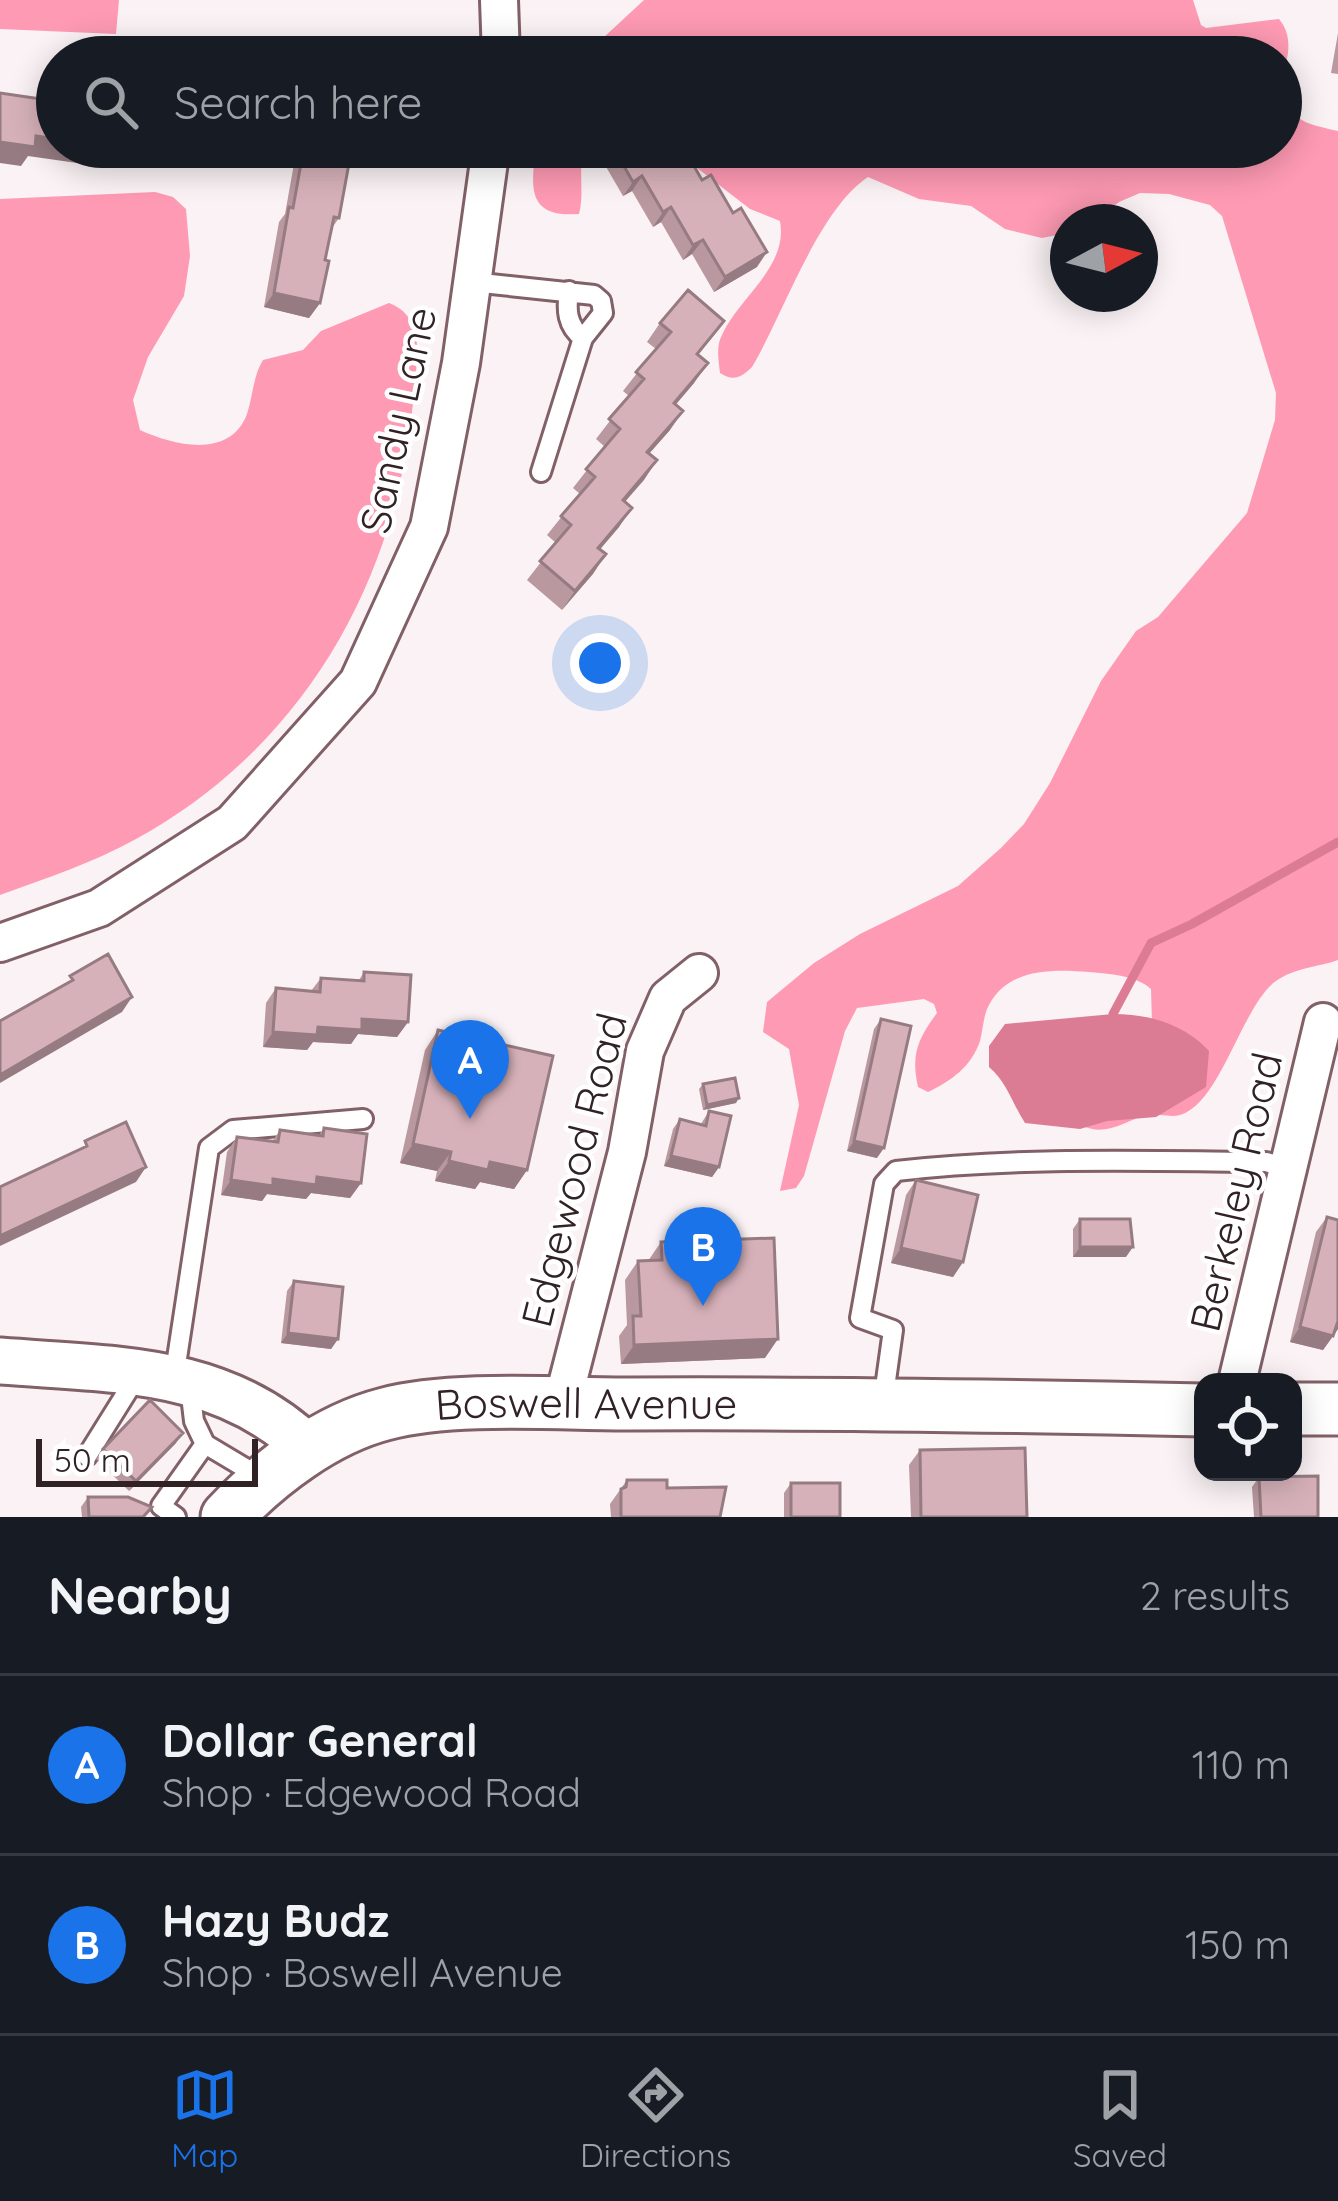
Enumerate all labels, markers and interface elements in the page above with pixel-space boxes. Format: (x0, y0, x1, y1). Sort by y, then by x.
search box (36, 36, 1302, 168)
icon: search (78, 69, 144, 135)
text: Search here (174, 74, 422, 130)
north arrow (1050, 204, 1158, 312)
street label: Sandy Lane (348, 302, 447, 538)
your location (570, 633, 630, 693)
street label: Edgewood Road (509, 1007, 638, 1332)
pin: A (431, 1020, 509, 1119)
street label: Berkeley Road (1178, 1047, 1293, 1337)
pin: B (664, 1207, 742, 1306)
map controls (1194, 1373, 1302, 1481)
button: locate (1194, 1373, 1302, 1481)
street label: Boswell Avenue (433, 1375, 737, 1431)
scale bar (36, 1433, 258, 1486)
text: 50 m (54, 1439, 131, 1480)
text: Nearby (48, 1563, 232, 1627)
text: 2 results (1140, 1571, 1290, 1620)
text: Dollar General (162, 1712, 478, 1768)
text: A (75, 1740, 99, 1789)
text: 110 m (1192, 1740, 1290, 1789)
text: Shop · Edgewood Road (162, 1768, 581, 1817)
text: Hazy Budz (162, 1892, 389, 1948)
text: B (74, 1920, 100, 1969)
text: 150 m (1185, 1920, 1290, 1969)
text: Shop · Boswell Avenue (162, 1948, 563, 1997)
tab: Map (171, 2062, 238, 2175)
tab: Directions (580, 2062, 731, 2175)
tab: Saved (1073, 2062, 1167, 2175)

